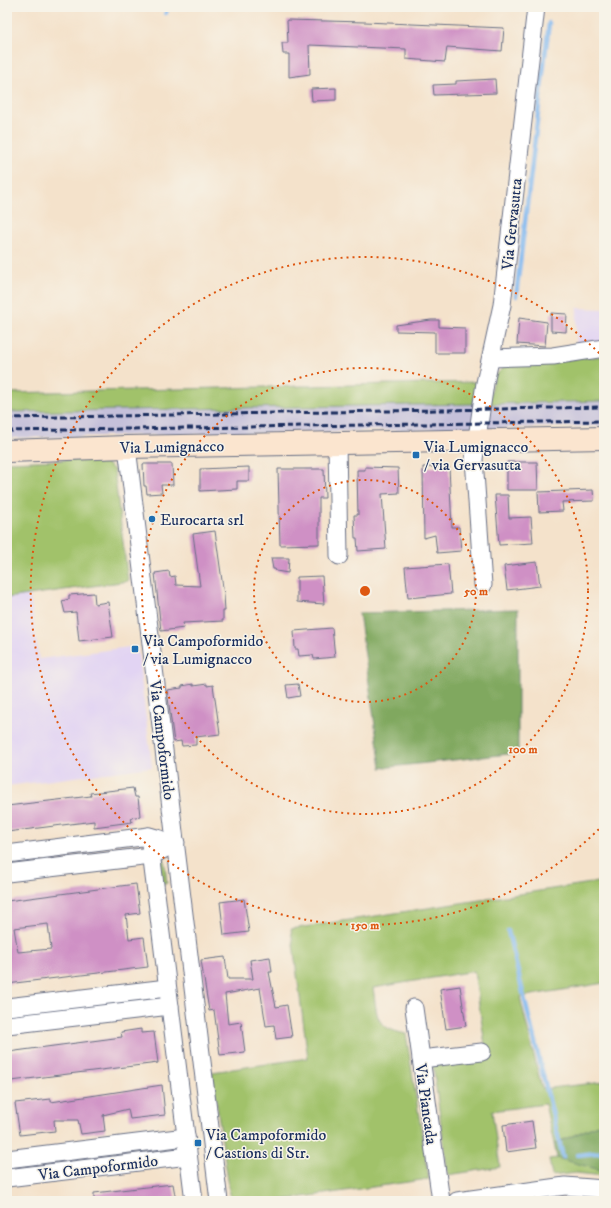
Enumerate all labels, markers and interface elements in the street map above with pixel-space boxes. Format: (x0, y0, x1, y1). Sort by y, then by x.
street label: Via Gervasutta (497, 177, 527, 272)
street label: Via Lumignacco (119, 436, 225, 458)
place label: Via Lumignacco / via Gervasutta (423, 437, 528, 475)
marker: Via Lumignacco / via Gervasutta (411, 450, 421, 460)
place label: Eurocarta srl (160, 510, 244, 530)
marker: Eurocarta srl (147, 514, 157, 524)
centre of rings (358, 584, 372, 598)
text: 50 m (463, 584, 488, 599)
place label: Via Campoformido / via Lumignacco (142, 631, 263, 669)
marker: Via Campoformido / via Lumignacco (130, 644, 140, 654)
street label: Via Campoformido (145, 678, 179, 801)
text: 100 m (509, 742, 537, 757)
text: 150 m (351, 918, 379, 933)
street label: Via Piancada (410, 1061, 442, 1146)
place label: Via Campoformido / Castions di Str. (205, 1125, 326, 1163)
marker: Via Campoformido / Castions di Str. (193, 1138, 203, 1148)
street label: Via Campoformido (36, 1151, 159, 1185)

